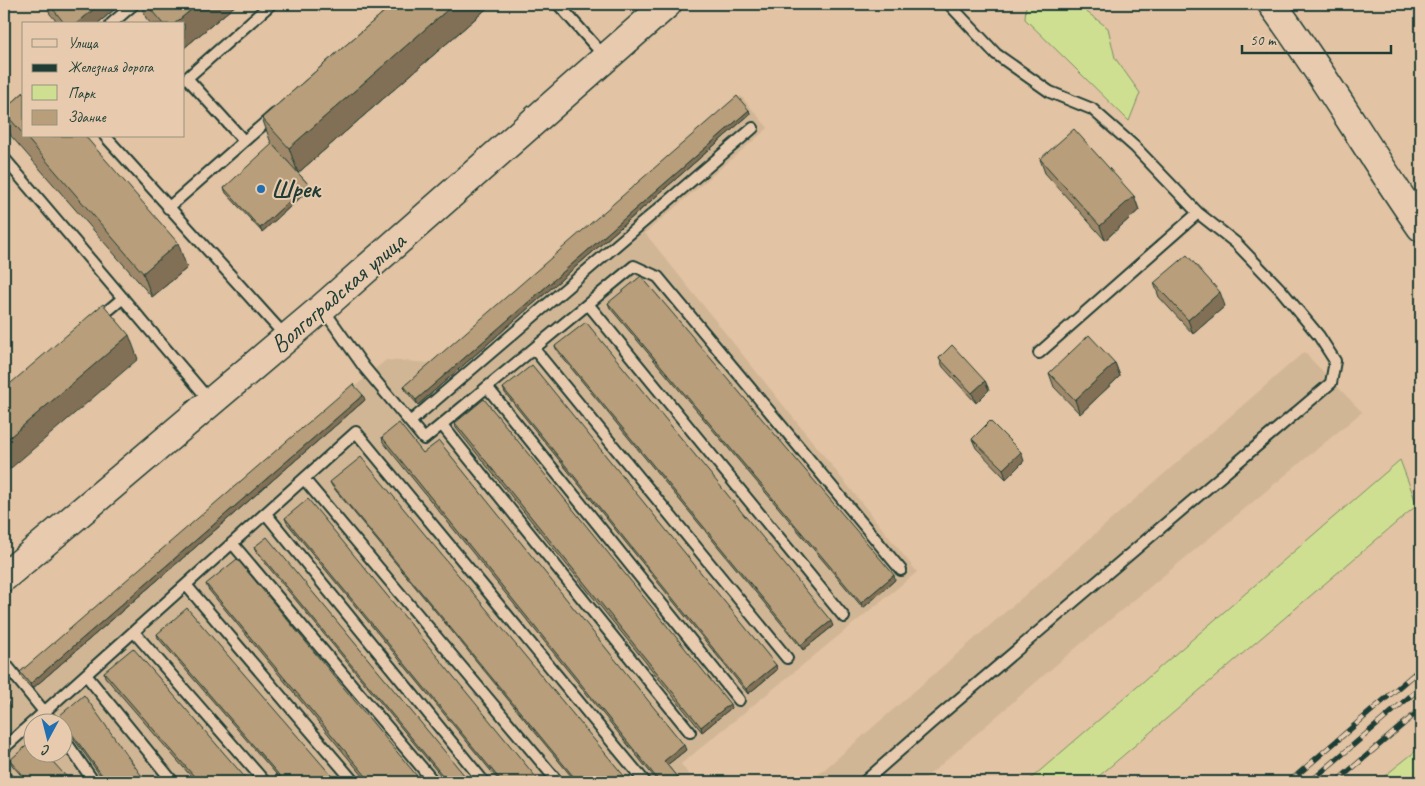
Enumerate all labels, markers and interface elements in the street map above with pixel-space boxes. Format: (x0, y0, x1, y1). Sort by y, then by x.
legend (22, 22, 185, 138)
scale bar (1242, 22, 1391, 54)
text: 50 m (1250, 31, 1277, 50)
text: Улица (68, 34, 99, 53)
text: Железная дорога (68, 58, 155, 77)
text: Парк (68, 84, 96, 103)
text: Здание (68, 108, 107, 127)
place label: Шрек (271, 173, 322, 205)
marker: Шрек (255, 183, 267, 195)
street label: Волгоградская улица (264, 224, 414, 361)
north arrow (22, 714, 72, 764)
text: С (40, 741, 51, 759)

